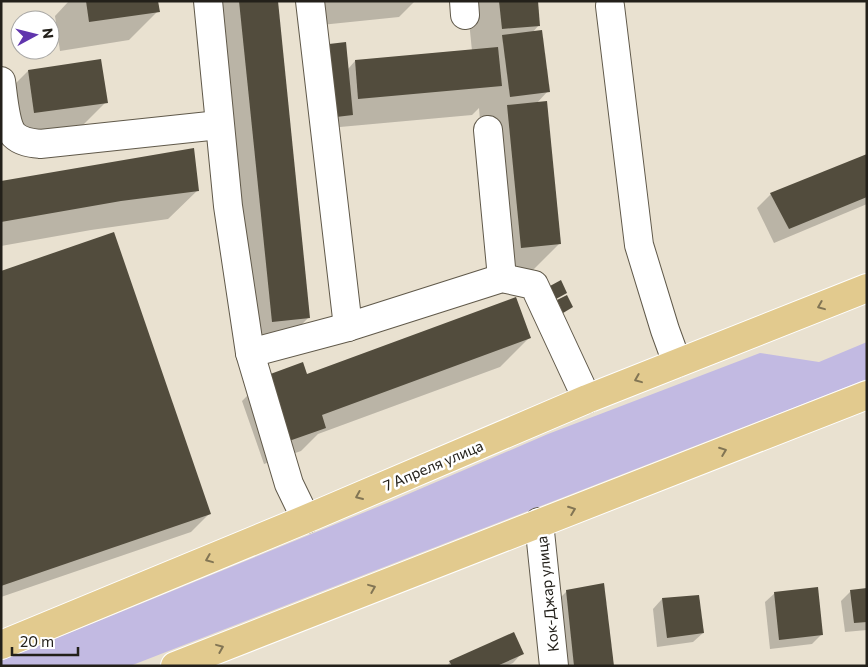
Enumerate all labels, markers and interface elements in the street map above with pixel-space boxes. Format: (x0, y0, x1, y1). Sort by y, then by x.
north arrow (10, 10, 60, 60)
text: N (39, 27, 57, 40)
one-way arrow (818, 300, 826, 310)
one-way arrow (634, 373, 643, 383)
street label: 7 Апреля улица (380, 436, 486, 494)
one-way arrow (718, 447, 727, 457)
one-way arrow (355, 490, 364, 501)
one-way arrow (567, 505, 575, 515)
street label: Кок-Джар улица (532, 535, 562, 653)
one-way arrow (205, 553, 214, 563)
one-way arrow (367, 584, 375, 594)
scale bar (12, 624, 79, 656)
text: 20 m (20, 632, 54, 650)
one-way arrow (216, 644, 224, 654)

